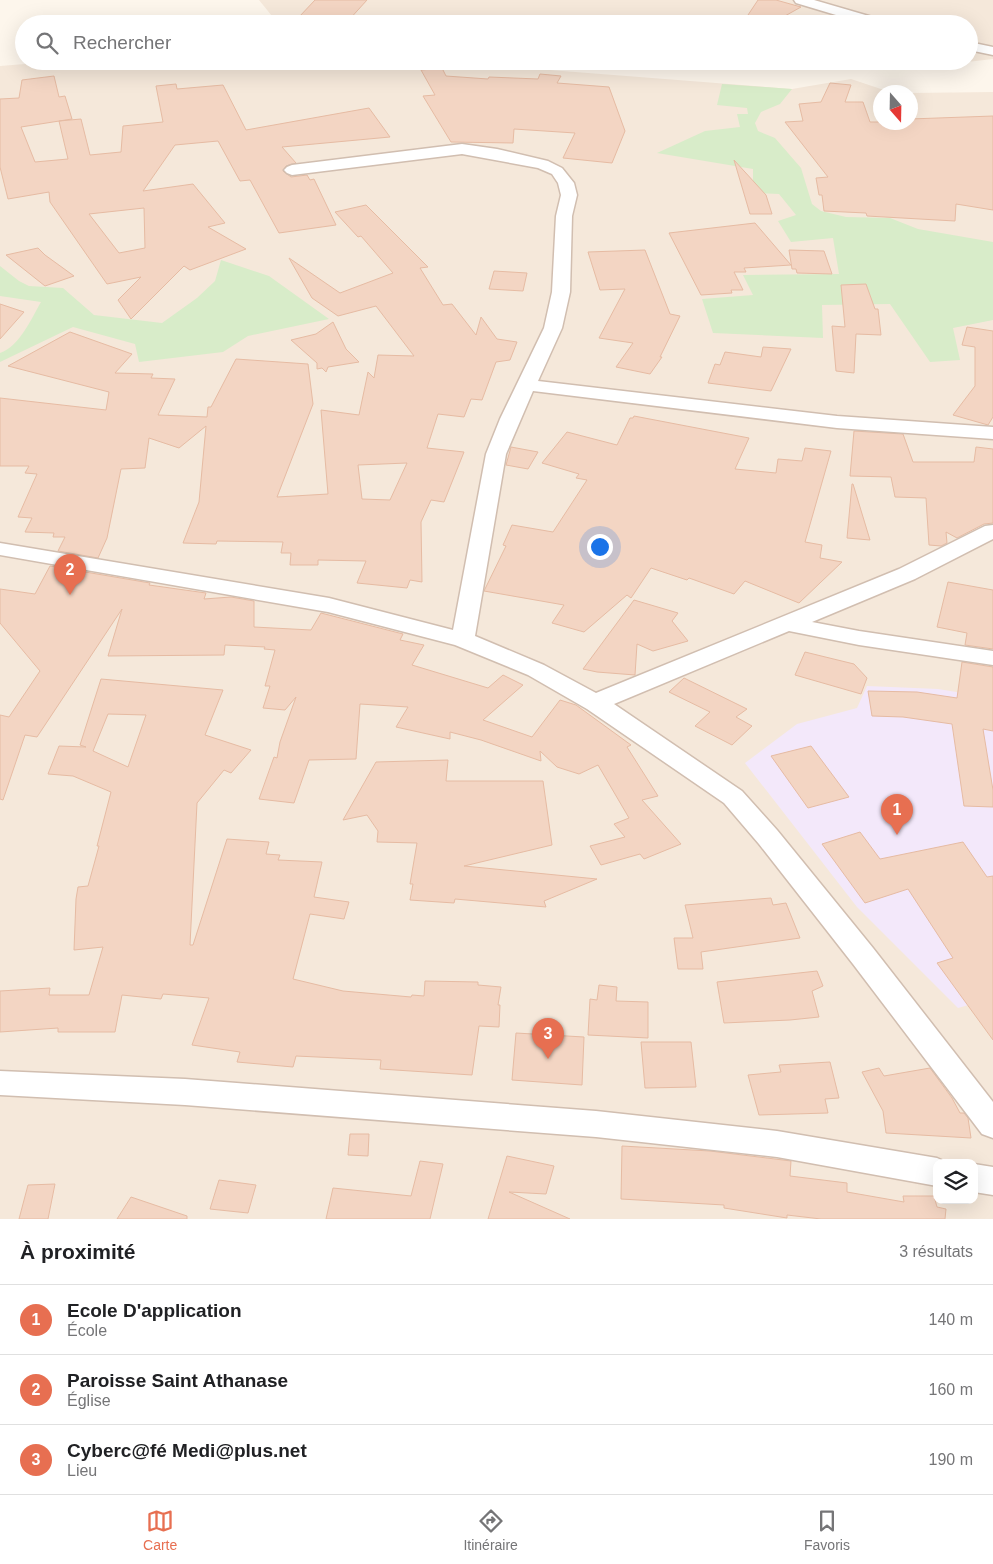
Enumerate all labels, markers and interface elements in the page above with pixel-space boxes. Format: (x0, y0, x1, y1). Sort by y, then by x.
search box (15, 15, 978, 70)
icon: search (33, 29, 61, 57)
text: Rechercher (73, 32, 171, 53)
north arrow (873, 85, 918, 130)
your location (587, 534, 613, 560)
pin: 2 (54, 554, 86, 595)
pin: 1 (881, 794, 913, 835)
pin: 3 (532, 1018, 564, 1059)
map controls (933, 1159, 978, 1204)
button: layers (933, 1159, 978, 1204)
text: À proximité (20, 1240, 136, 1263)
text: 3 résultats (899, 1243, 973, 1260)
text: Ecole D'application (67, 1300, 242, 1321)
text: 1 (32, 1311, 40, 1328)
text: 140 m (929, 1311, 973, 1328)
text: École (67, 1322, 107, 1339)
text: Paroisse Saint Athanase (67, 1370, 288, 1391)
text: 2 (32, 1381, 40, 1398)
text: 160 m (929, 1381, 973, 1398)
text: Église (67, 1392, 111, 1409)
text: Cyberc@fé Medi@plus.net (67, 1440, 307, 1461)
text: 3 (32, 1451, 40, 1468)
text: 190 m (929, 1451, 973, 1468)
text: Lieu (67, 1462, 97, 1479)
tab: Carte (143, 1507, 177, 1553)
tab: Itinéraire (463, 1507, 518, 1553)
tab: Favoris (804, 1507, 850, 1553)

